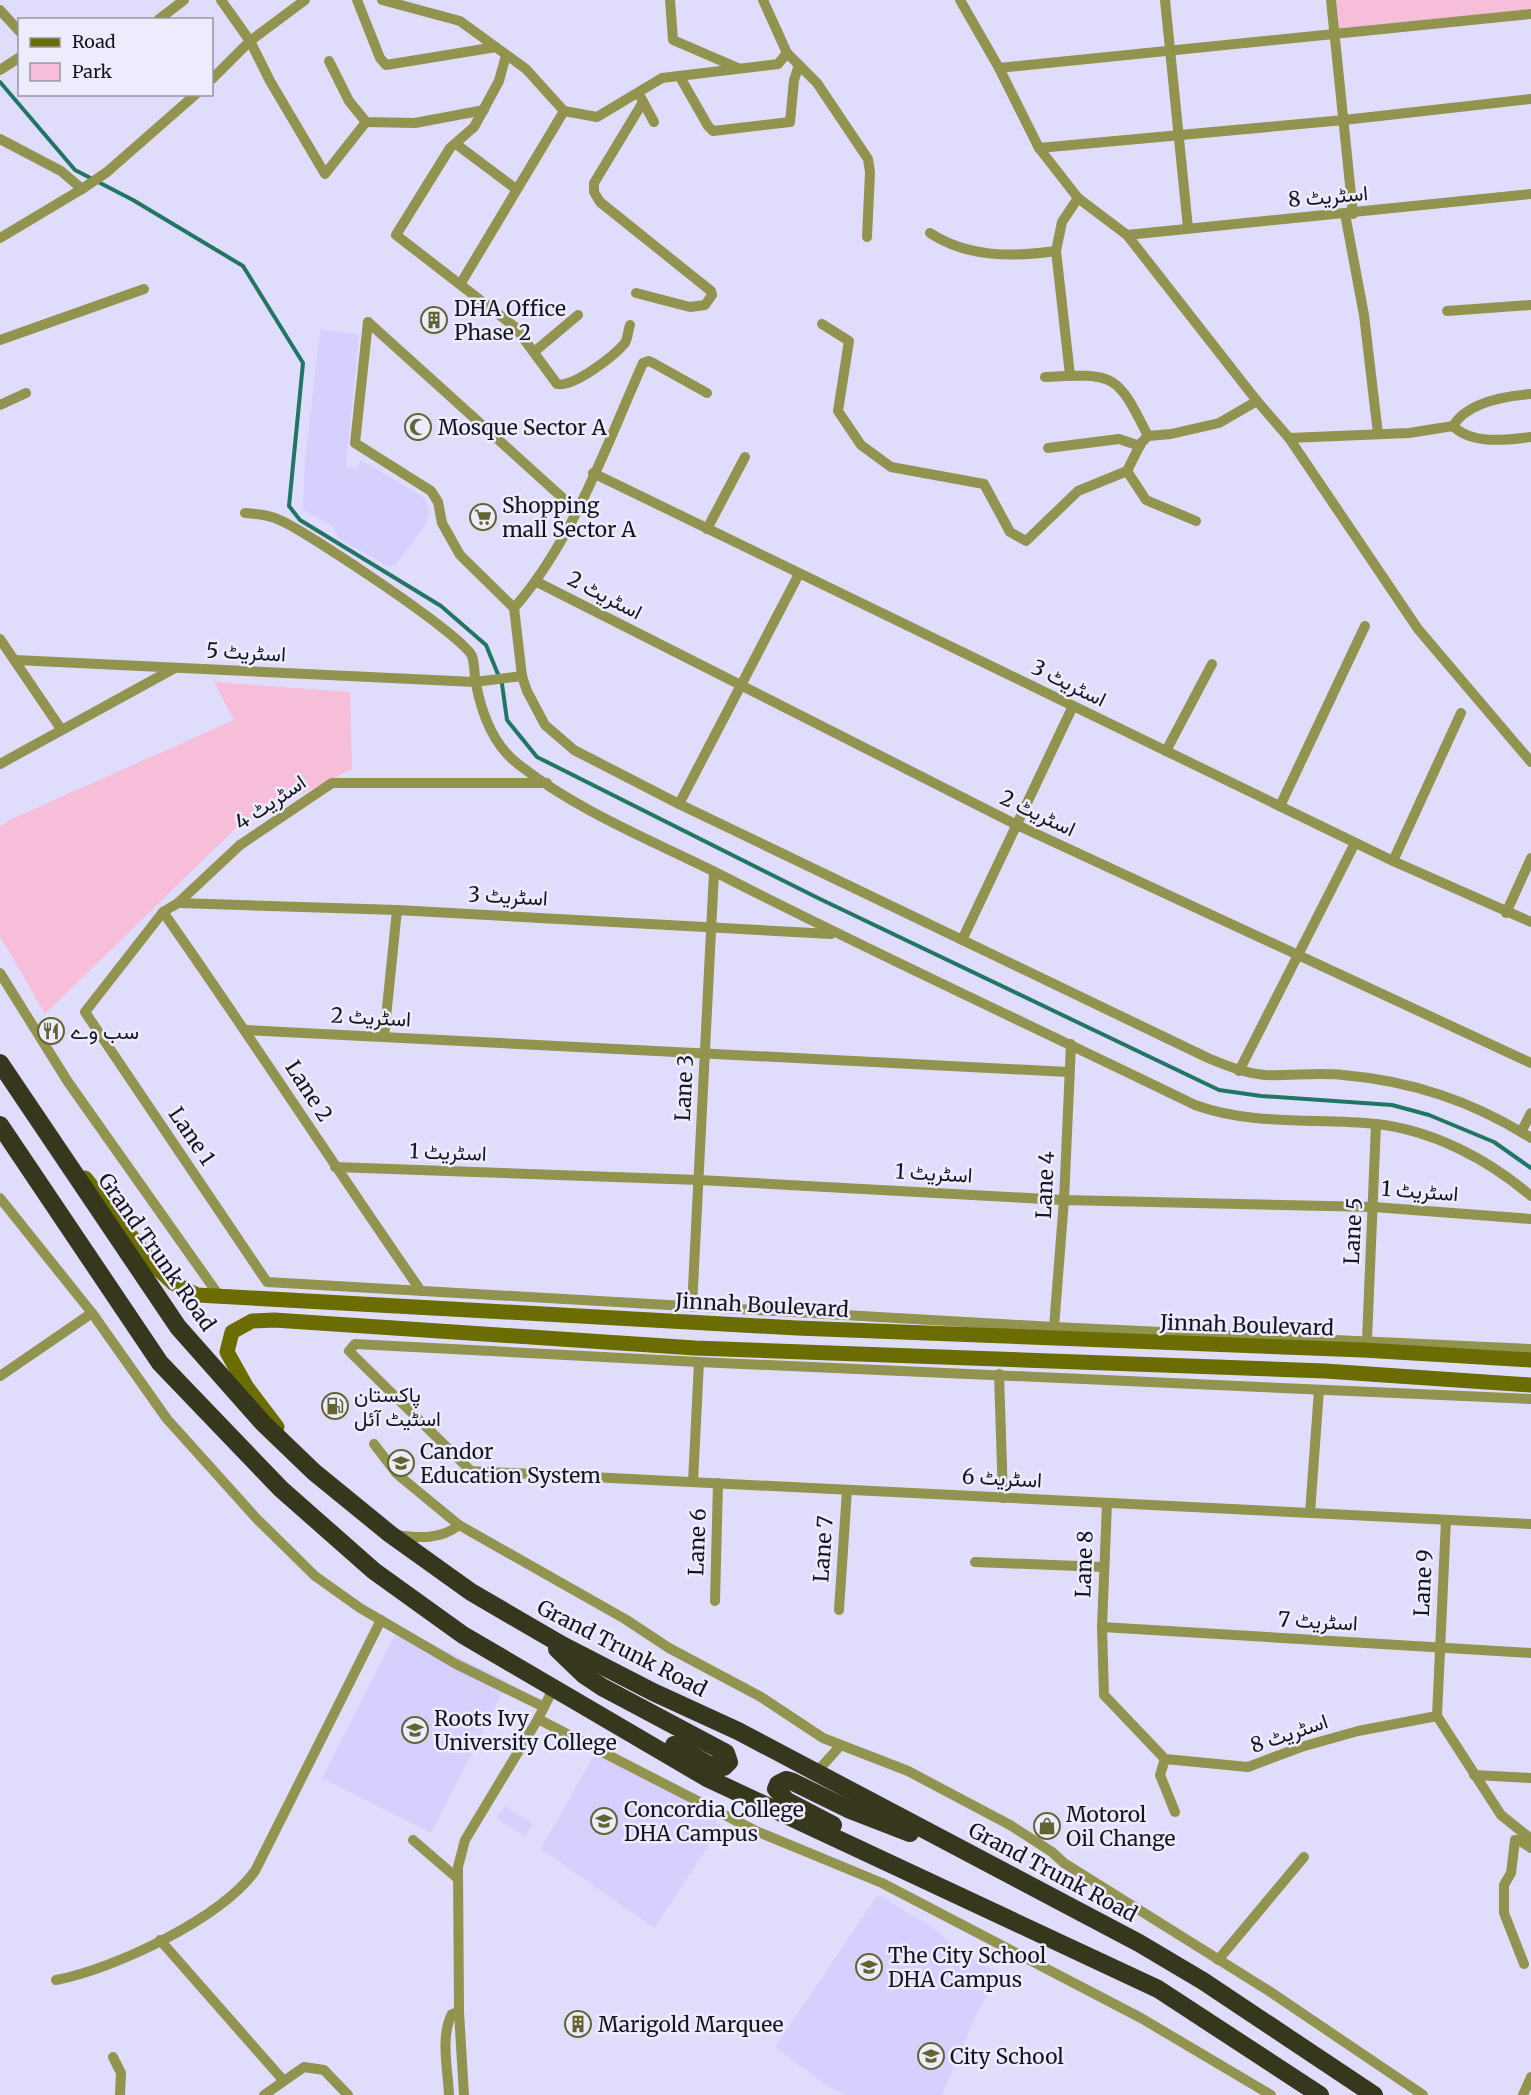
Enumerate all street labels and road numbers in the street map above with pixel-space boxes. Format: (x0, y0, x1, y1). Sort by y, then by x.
street label: اسٹریٹ 8 (1287, 179, 1369, 213)
street label: اسٹریٹ 2 (563, 565, 647, 625)
street label: اسٹریٹ 5 (205, 636, 287, 668)
street label: اسٹریٹ 3 (1027, 653, 1111, 713)
street label: اسٹریٹ 4 (229, 768, 311, 836)
street label: اسٹریٹ 2 (996, 784, 1080, 842)
street label: اسٹریٹ 3 (467, 880, 549, 912)
street label: اسٹریٹ 2 (330, 1001, 412, 1033)
street label: Lane 3 (669, 1054, 699, 1122)
street label: Lane 2 (279, 1055, 339, 1127)
street label: Lane 1 (163, 1102, 221, 1170)
street label: اسٹریٹ 1 (409, 1137, 487, 1167)
street label: Lane 4 (1030, 1150, 1060, 1220)
street label: اسٹریٹ 1 (895, 1157, 973, 1189)
street label: Grand Trunk Road (92, 1168, 222, 1337)
street label: اسٹریٹ 1 (1381, 1175, 1459, 1207)
street label: Lane 5 (1338, 1197, 1368, 1265)
street label: Jinnah Boulevard (673, 1287, 850, 1323)
street label: Jinnah Boulevard (1159, 1308, 1335, 1342)
street label: اسٹریٹ 6 (961, 1462, 1043, 1494)
street label: Lane 6 (682, 1508, 712, 1576)
street label: Lane 7 (807, 1515, 839, 1583)
street label: Lane 8 (1069, 1530, 1099, 1598)
street label: Lane 9 (1408, 1549, 1438, 1617)
street label: Grand Trunk Road (532, 1593, 712, 1703)
street label: اسٹریٹ 7 (1278, 1605, 1358, 1637)
street label: اسٹریٹ 8 (1247, 1707, 1331, 1759)
street label: Grand Trunk Road (964, 1816, 1142, 1928)

